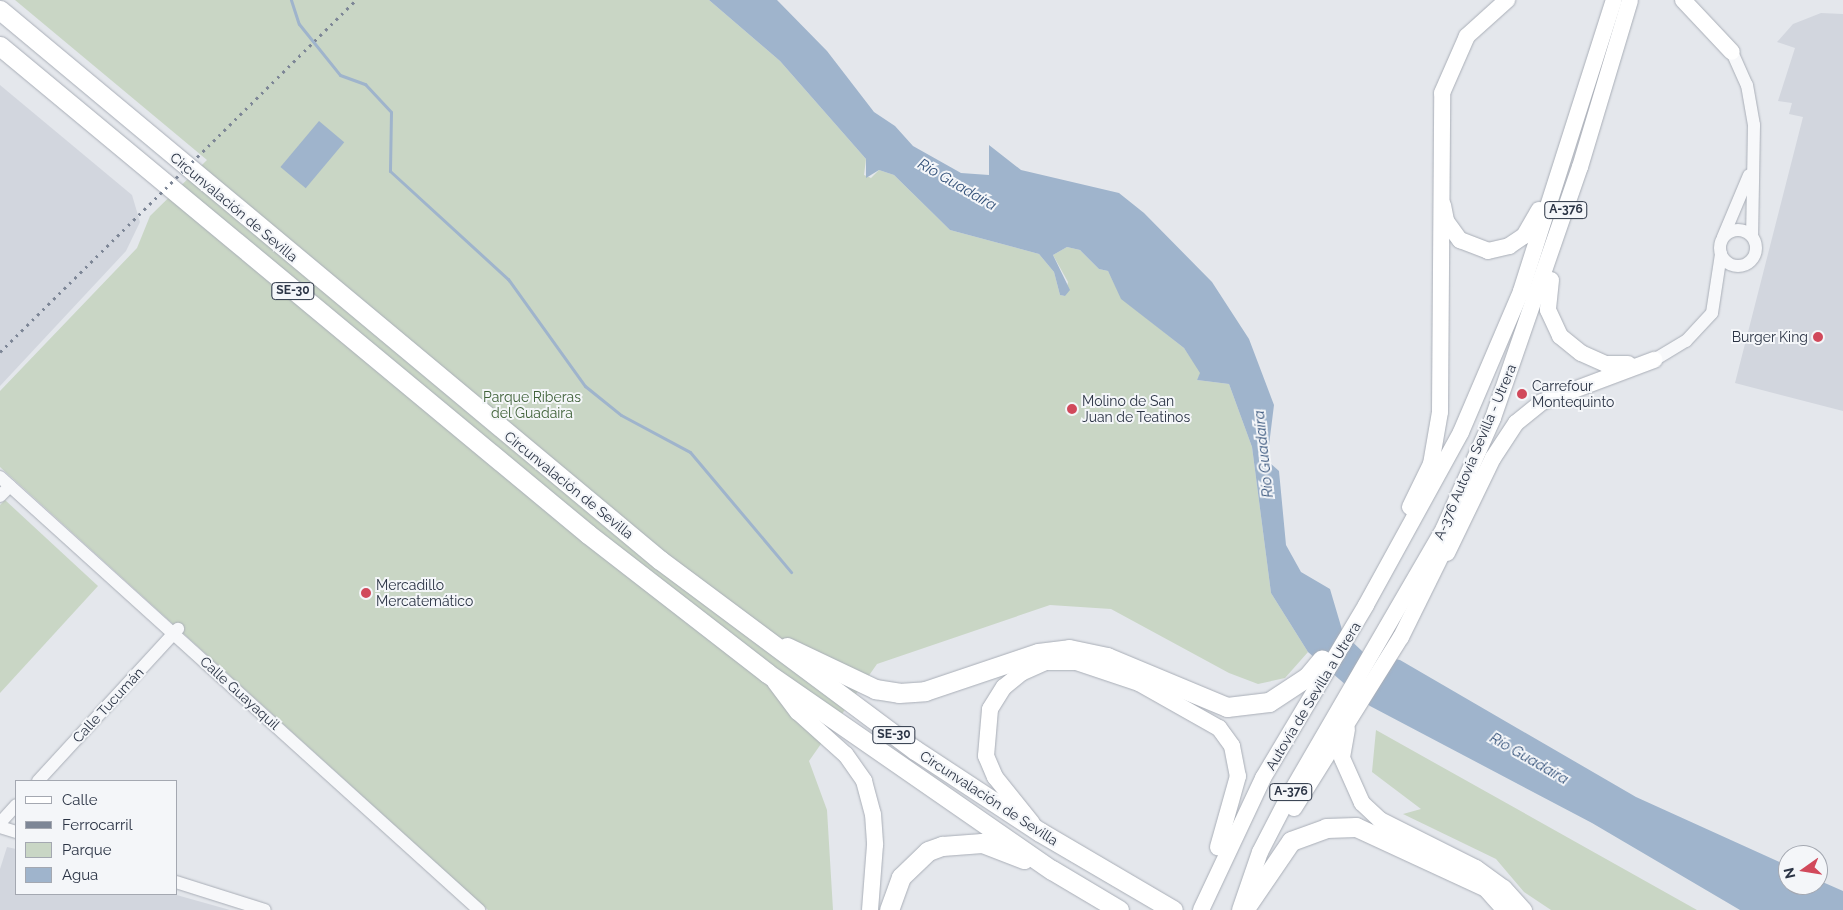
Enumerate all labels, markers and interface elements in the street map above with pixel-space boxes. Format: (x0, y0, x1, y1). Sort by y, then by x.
street label: Circunvalación de Sevilla (167, 149, 301, 265)
water label: Río Guadaíra (915, 155, 999, 215)
road number: A-376 (1544, 200, 1588, 220)
road number: SE-30 (270, 282, 316, 300)
place label: Burger King (1731, 329, 1808, 345)
marker: Burger King (1812, 331, 1824, 343)
street label: A-376 Autovía Sevilla - Utrera (1430, 361, 1520, 543)
place label: Carrefour Montequinto (1532, 378, 1614, 411)
marker: Carrefour Montequinto (1516, 388, 1528, 400)
park label: Parque Riberas del Guadaira (483, 389, 581, 422)
place label: Molino de San Juan de Teatinos (1082, 393, 1191, 426)
marker: Molino de San Juan de Teatinos (1066, 403, 1078, 415)
water label: Río Guadaíra (1250, 409, 1278, 499)
street label: Circunvalación de Sevilla (501, 428, 637, 542)
place label: Mercadillo Mercatemático (376, 577, 473, 610)
marker: Mercadillo Mercatemático (360, 587, 372, 599)
street label: Autovía de Sevilla a Utrera (1262, 619, 1364, 773)
street label: Calle Guayaquil (197, 653, 283, 733)
street label: Calle Tucumán (69, 664, 147, 746)
road number: SE-30 (872, 726, 916, 744)
water label: Río Guadaíra (1487, 729, 1571, 789)
street label: Circunvalación de Sevilla (917, 747, 1061, 849)
legend (15, 780, 178, 895)
road number: A-376 (1268, 782, 1314, 802)
text: Calle (62, 791, 97, 809)
text: Ferrocarril (62, 816, 133, 834)
text: Parque (62, 841, 111, 859)
north arrow (1778, 845, 1828, 895)
text: Agua (62, 866, 98, 884)
text: N (1780, 866, 1798, 880)

